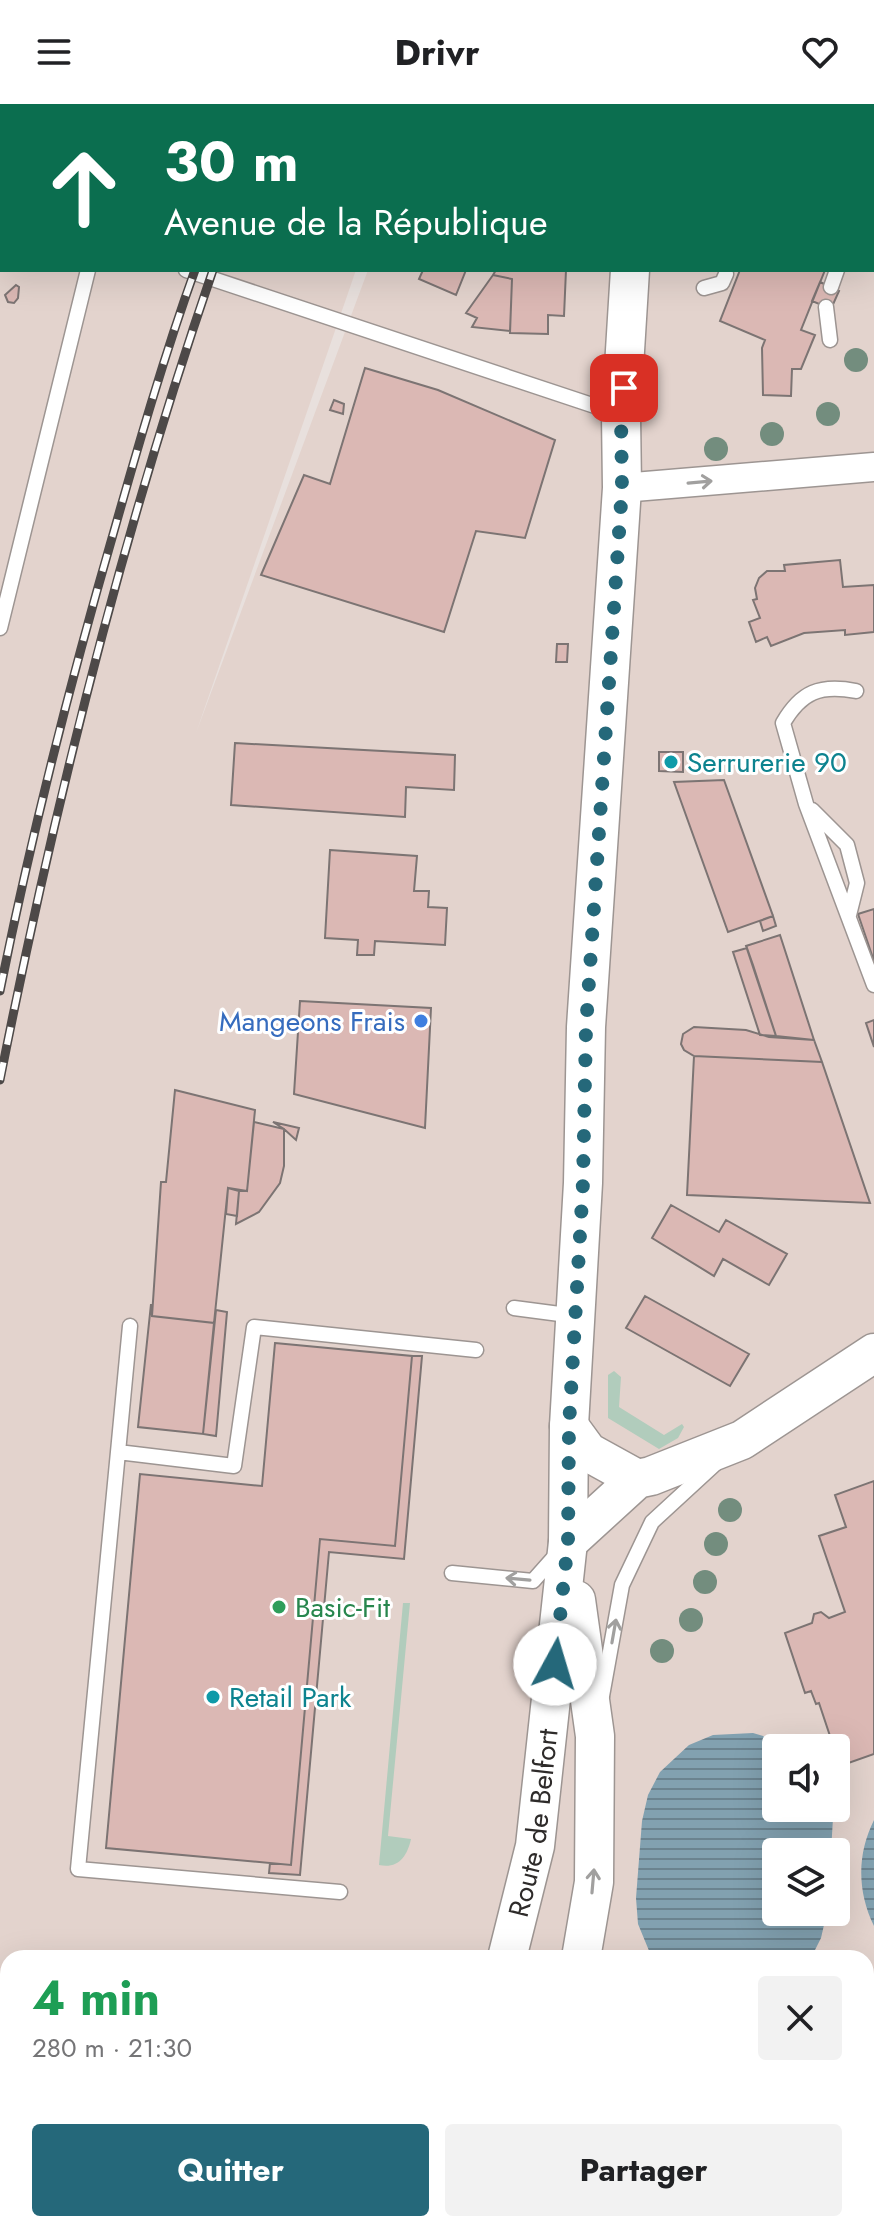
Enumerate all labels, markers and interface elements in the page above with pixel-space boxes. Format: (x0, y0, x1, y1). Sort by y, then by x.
text: Drivr (395, 26, 479, 78)
icon: menu (32, 30, 76, 74)
icon: heart (798, 30, 842, 74)
text: 30 m (164, 121, 299, 202)
icon: ahead (32, 136, 136, 240)
text: Avenue de la République (164, 196, 547, 248)
pin (590, 354, 658, 422)
icon: arrive (602, 366, 646, 410)
one-way arrow (686, 474, 713, 489)
place label: Serrurerie 90 (687, 742, 847, 783)
marker: Serrurerie 90 (662, 753, 680, 771)
place label: Mangeons Frais (219, 1001, 405, 1042)
marker: Mangeons Frais (412, 1012, 430, 1030)
one-way arrow (505, 1572, 532, 1587)
place label: Basic-Fit (295, 1587, 390, 1628)
marker: Basic-Fit (270, 1598, 288, 1616)
one-way arrow (607, 1619, 622, 1645)
position arrow (513, 1622, 597, 1706)
place label: Retail Park (229, 1677, 352, 1718)
marker: Retail Park (204, 1688, 222, 1706)
street label: Route de Belfort (498, 1727, 569, 1921)
map controls (762, 1734, 850, 1926)
button: sound (762, 1734, 850, 1822)
button: layers (762, 1838, 850, 1926)
one-way arrow (586, 1868, 601, 1895)
text: 4 min (32, 1964, 160, 2033)
button: close (758, 1976, 842, 2060)
text: 280 m · 21:30 (32, 2029, 192, 2067)
button: Quitter (32, 2124, 429, 2216)
button: Partager (445, 2124, 842, 2216)

